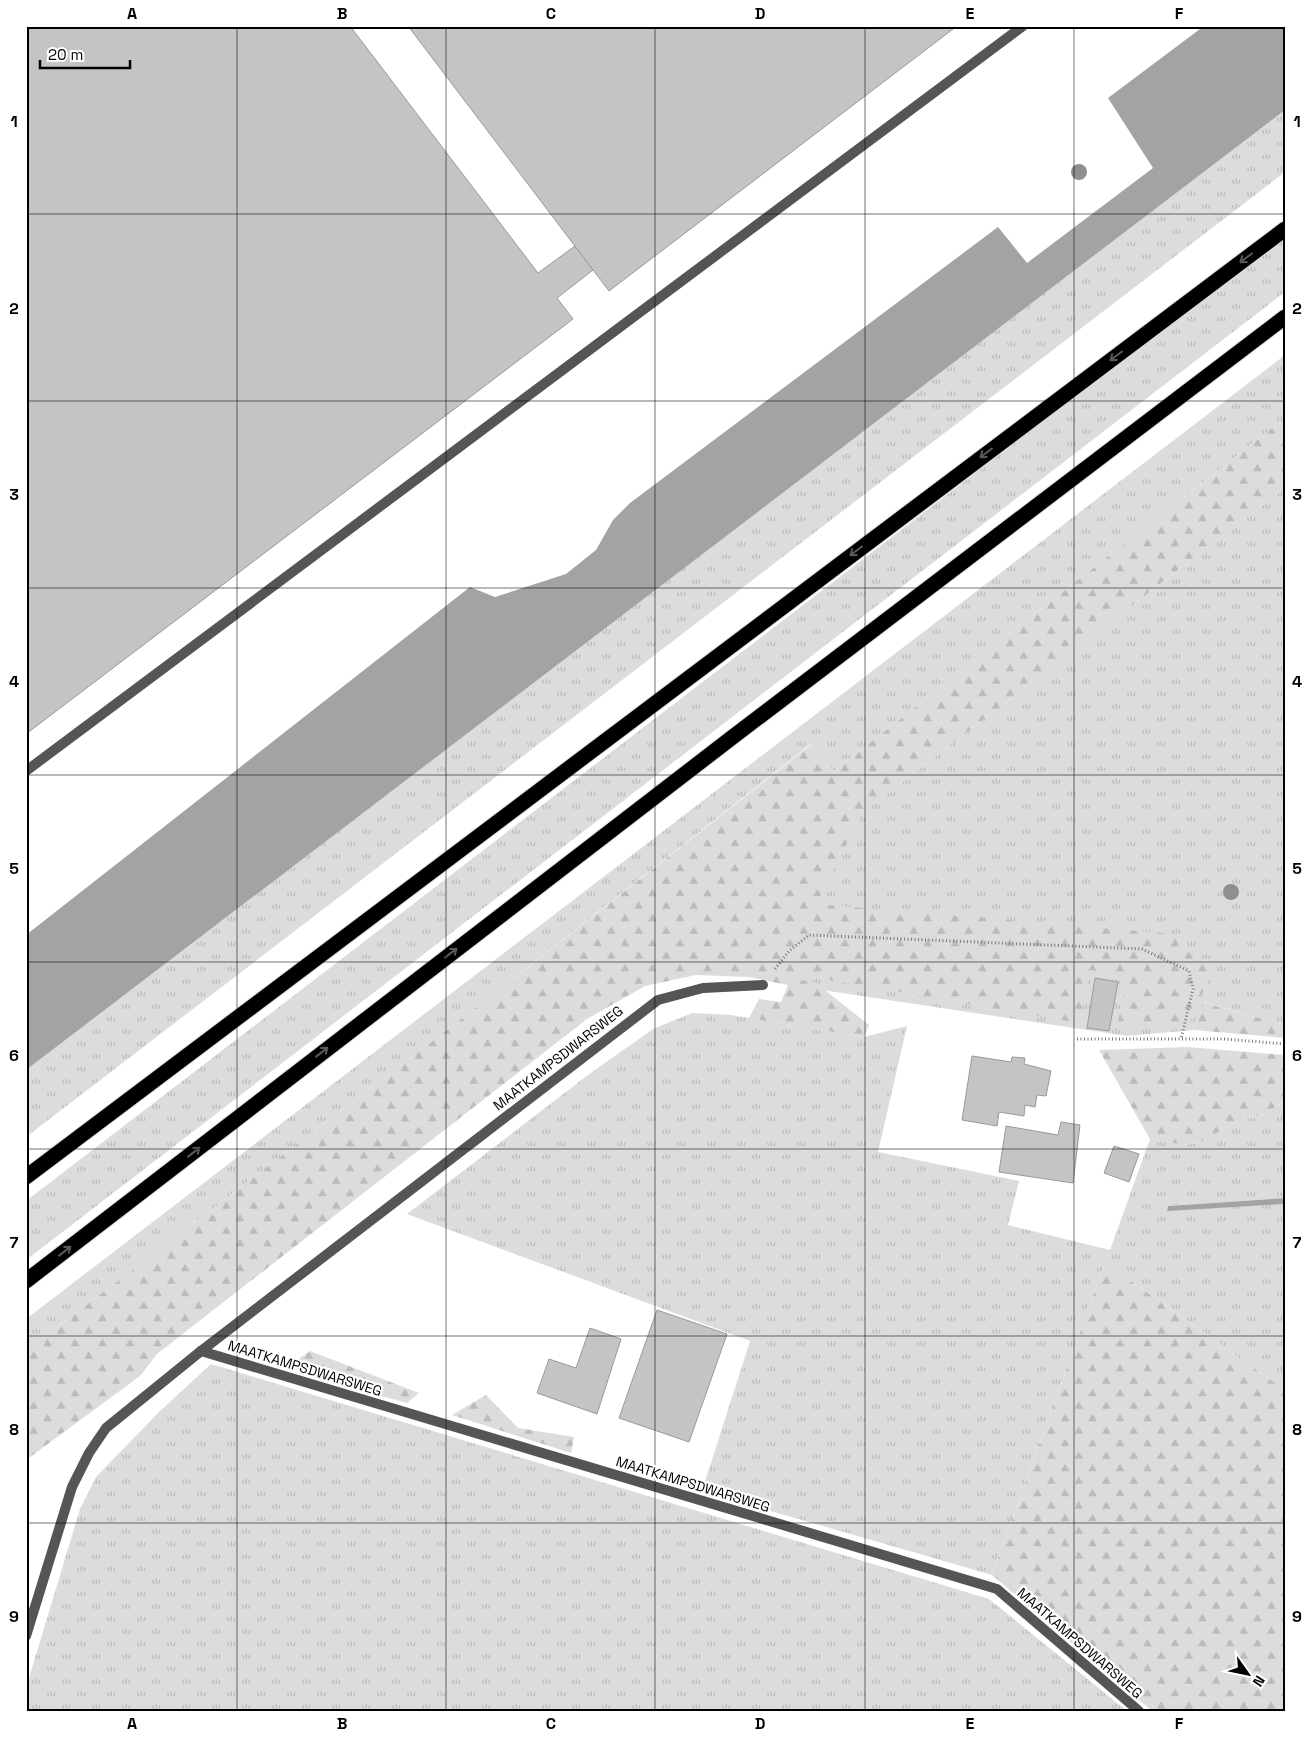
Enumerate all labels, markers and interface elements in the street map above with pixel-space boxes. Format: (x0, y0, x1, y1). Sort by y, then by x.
text: A (127, 3, 137, 24)
text: B (337, 3, 347, 24)
text: C (546, 3, 556, 24)
text: D (755, 3, 765, 24)
text: E (966, 3, 975, 24)
text: F (1175, 3, 1184, 24)
scale bar (40, 38, 130, 70)
text: 20 m (48, 45, 83, 64)
text: 1 (10, 111, 18, 132)
text: 1 (1293, 111, 1301, 132)
one-way arrow (1239, 253, 1253, 263)
text: 2 (9, 298, 19, 319)
text: 2 (1292, 298, 1302, 319)
one-way arrow (1110, 350, 1123, 361)
one-way arrow (979, 448, 993, 458)
text: 3 (9, 484, 19, 505)
text: 3 (1292, 484, 1302, 505)
one-way arrow (850, 545, 863, 556)
text: 4 (9, 671, 19, 692)
text: 4 (1292, 671, 1302, 692)
text: 5 (9, 858, 19, 879)
text: 5 (1292, 858, 1302, 879)
one-way arrow (444, 948, 457, 959)
street label: MAATKAMPSDWARSWEG (489, 1002, 627, 1114)
text: 6 (9, 1045, 19, 1066)
text: 6 (1292, 1045, 1302, 1066)
one-way arrow (315, 1047, 328, 1058)
one-way arrow (187, 1146, 200, 1157)
text: 7 (10, 1232, 19, 1253)
text: 7 (1293, 1232, 1302, 1253)
one-way arrow (58, 1245, 71, 1256)
street label: MAATKAMPSDWARSWEG (226, 1336, 384, 1400)
text: 8 (9, 1419, 19, 1440)
text: 8 (1292, 1419, 1302, 1440)
street label: MAATKAMPSDWARSWEG (614, 1452, 772, 1516)
street label: MAATKAMPSDWARSWEG (1014, 1584, 1146, 1702)
text: 9 (9, 1606, 19, 1627)
text: 9 (1292, 1606, 1302, 1627)
north arrow (1224, 1650, 1274, 1700)
text: N (1249, 1672, 1269, 1690)
text: A (127, 1713, 137, 1734)
text: B (337, 1713, 347, 1734)
text: C (546, 1713, 556, 1734)
text: D (755, 1713, 765, 1734)
text: E (966, 1713, 975, 1734)
text: F (1175, 1713, 1184, 1734)

